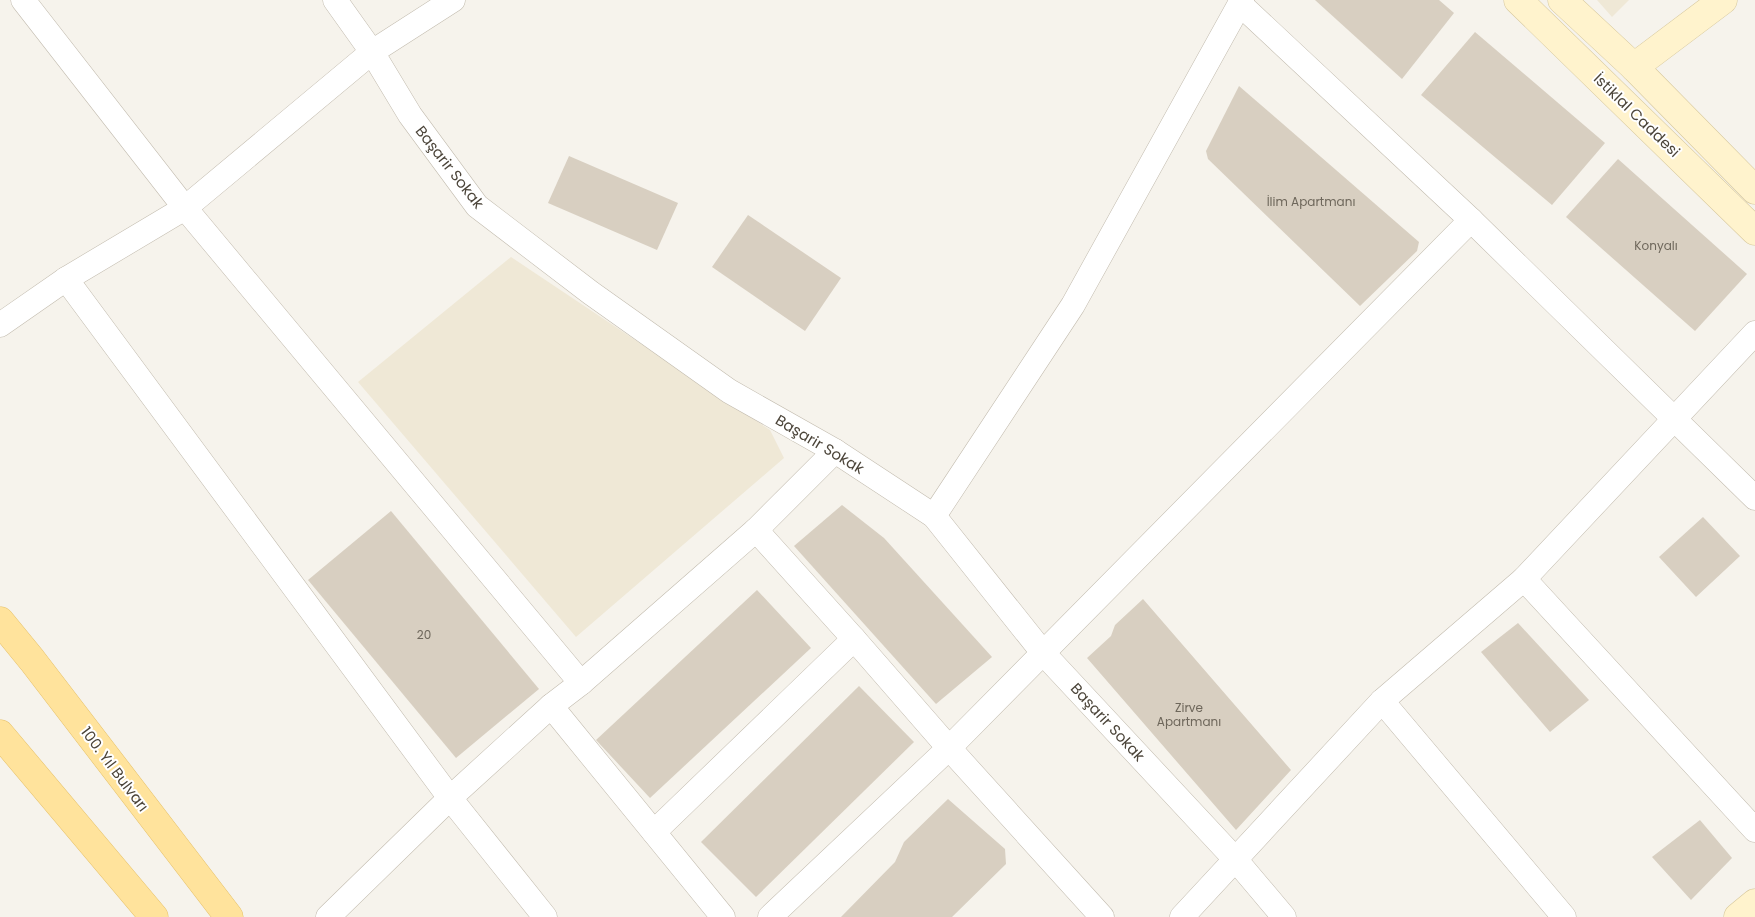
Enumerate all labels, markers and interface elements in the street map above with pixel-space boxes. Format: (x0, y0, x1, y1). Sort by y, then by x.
street label: İstiklal Caddesi (1589, 68, 1685, 162)
street label: Başarir Sokak (411, 121, 489, 213)
house number: İlim Apartmanı (1267, 193, 1355, 210)
house number: Konyalı (1634, 237, 1678, 254)
street label: Başarir Sokak (772, 409, 869, 479)
house number: 20 (417, 626, 431, 643)
street label: Başarir Sokak (1066, 678, 1150, 766)
house number: Zirve Apartmanı (1157, 699, 1221, 730)
street label: 100. Yıl Bulvarı (76, 722, 154, 816)

